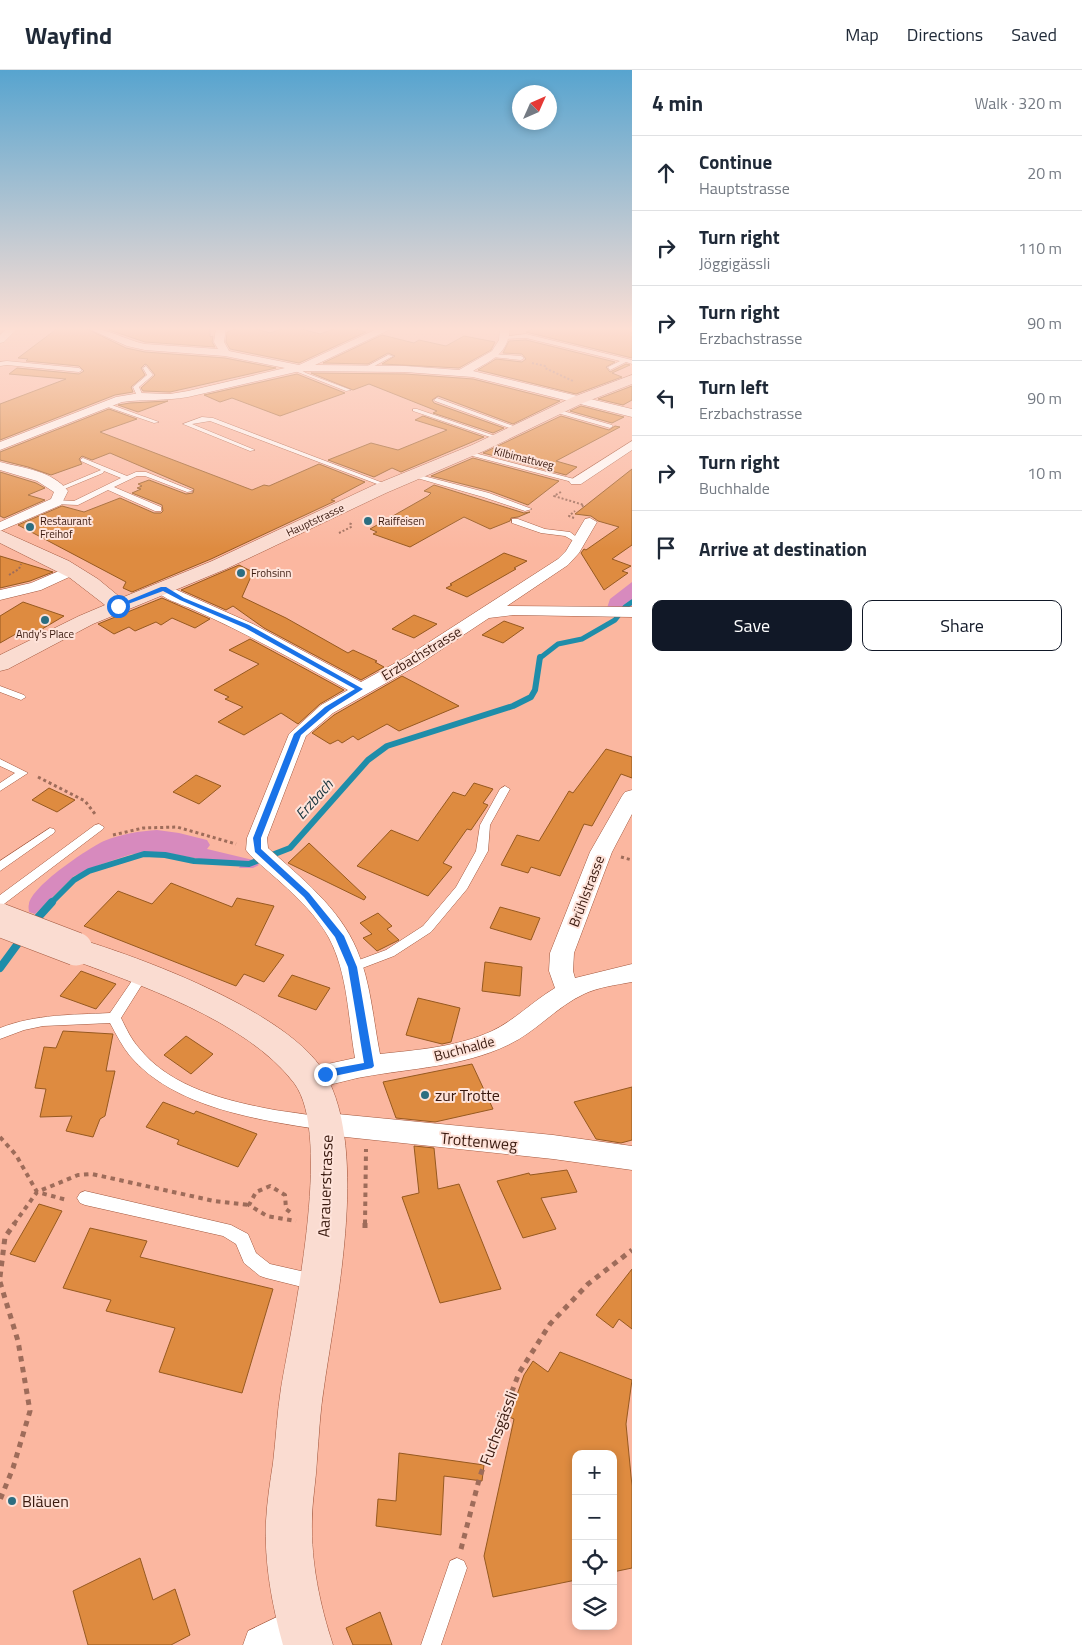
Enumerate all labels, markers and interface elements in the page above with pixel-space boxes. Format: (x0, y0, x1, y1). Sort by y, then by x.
text: Wayfind (25, 17, 112, 53)
text: Map (845, 21, 879, 48)
text: Directions (907, 21, 983, 48)
text: Saved (1011, 21, 1057, 48)
north arrow (512, 85, 557, 130)
text: 4 min (652, 87, 703, 119)
text: Walk · 320 m (974, 91, 1062, 115)
text: Continue (699, 147, 772, 176)
icon: ahead (652, 159, 680, 187)
text: 20 m (1027, 161, 1062, 185)
text: Hauptstrasse (699, 176, 790, 200)
text: Turn right (699, 222, 780, 251)
icon: right (652, 234, 680, 262)
text: 110 m (1018, 236, 1062, 260)
text: Jöggigässli (699, 251, 770, 275)
text: Turn right (699, 297, 780, 326)
icon: right (652, 309, 680, 337)
text: 90 m (1027, 311, 1062, 335)
text: Erzbachstrasse (699, 326, 802, 350)
text: Turn left (699, 372, 769, 401)
icon: left (652, 384, 680, 412)
text: 90 m (1027, 386, 1062, 410)
text: Erzbachstrasse (699, 401, 802, 425)
street label: Kilbimattweg (492, 443, 556, 473)
text: Turn right (699, 447, 780, 476)
icon: right (652, 459, 680, 487)
text: 10 m (1027, 461, 1062, 485)
text: Buchhalde (699, 476, 770, 500)
street label: Hauptstrasse (283, 499, 347, 540)
place label: Restaurant Freihof (40, 513, 92, 542)
place label: Raiffeisen (378, 513, 425, 529)
marker: Raiffeisen (362, 515, 374, 527)
marker: Restaurant Freihof (24, 521, 36, 533)
icon: arrive (652, 534, 680, 562)
text: Arrive at destination (699, 534, 867, 563)
place label: Frohsinn (251, 565, 291, 581)
marker: Frohsinn (235, 567, 247, 579)
route start (107, 595, 130, 618)
button: Save (652, 600, 852, 651)
button: Share (862, 600, 1062, 651)
marker: Andy's Place (39, 614, 51, 626)
street label: Erzbachstrasse (377, 621, 465, 685)
place label: Andy's Place (16, 626, 75, 642)
water label: Erzbach (290, 773, 339, 824)
street label: Brühlstrasse (563, 852, 609, 930)
street label: Buchhalde (431, 1030, 497, 1066)
route end (314, 1063, 337, 1086)
place label: zur Trotte (435, 1083, 500, 1107)
marker: zur Trotte (419, 1089, 431, 1101)
street label: Trottenweg (440, 1126, 518, 1156)
street label: Aarauerstrasse (311, 1134, 339, 1238)
street label: Fuchsgässli (473, 1387, 523, 1469)
map controls (572, 1450, 617, 1630)
button: + (572, 1450, 617, 1495)
place label: Bläuen (22, 1489, 69, 1513)
marker: Bläuen (6, 1495, 18, 1507)
button: − (572, 1495, 617, 1540)
button: locate (572, 1540, 617, 1585)
button: layers (572, 1585, 617, 1630)

